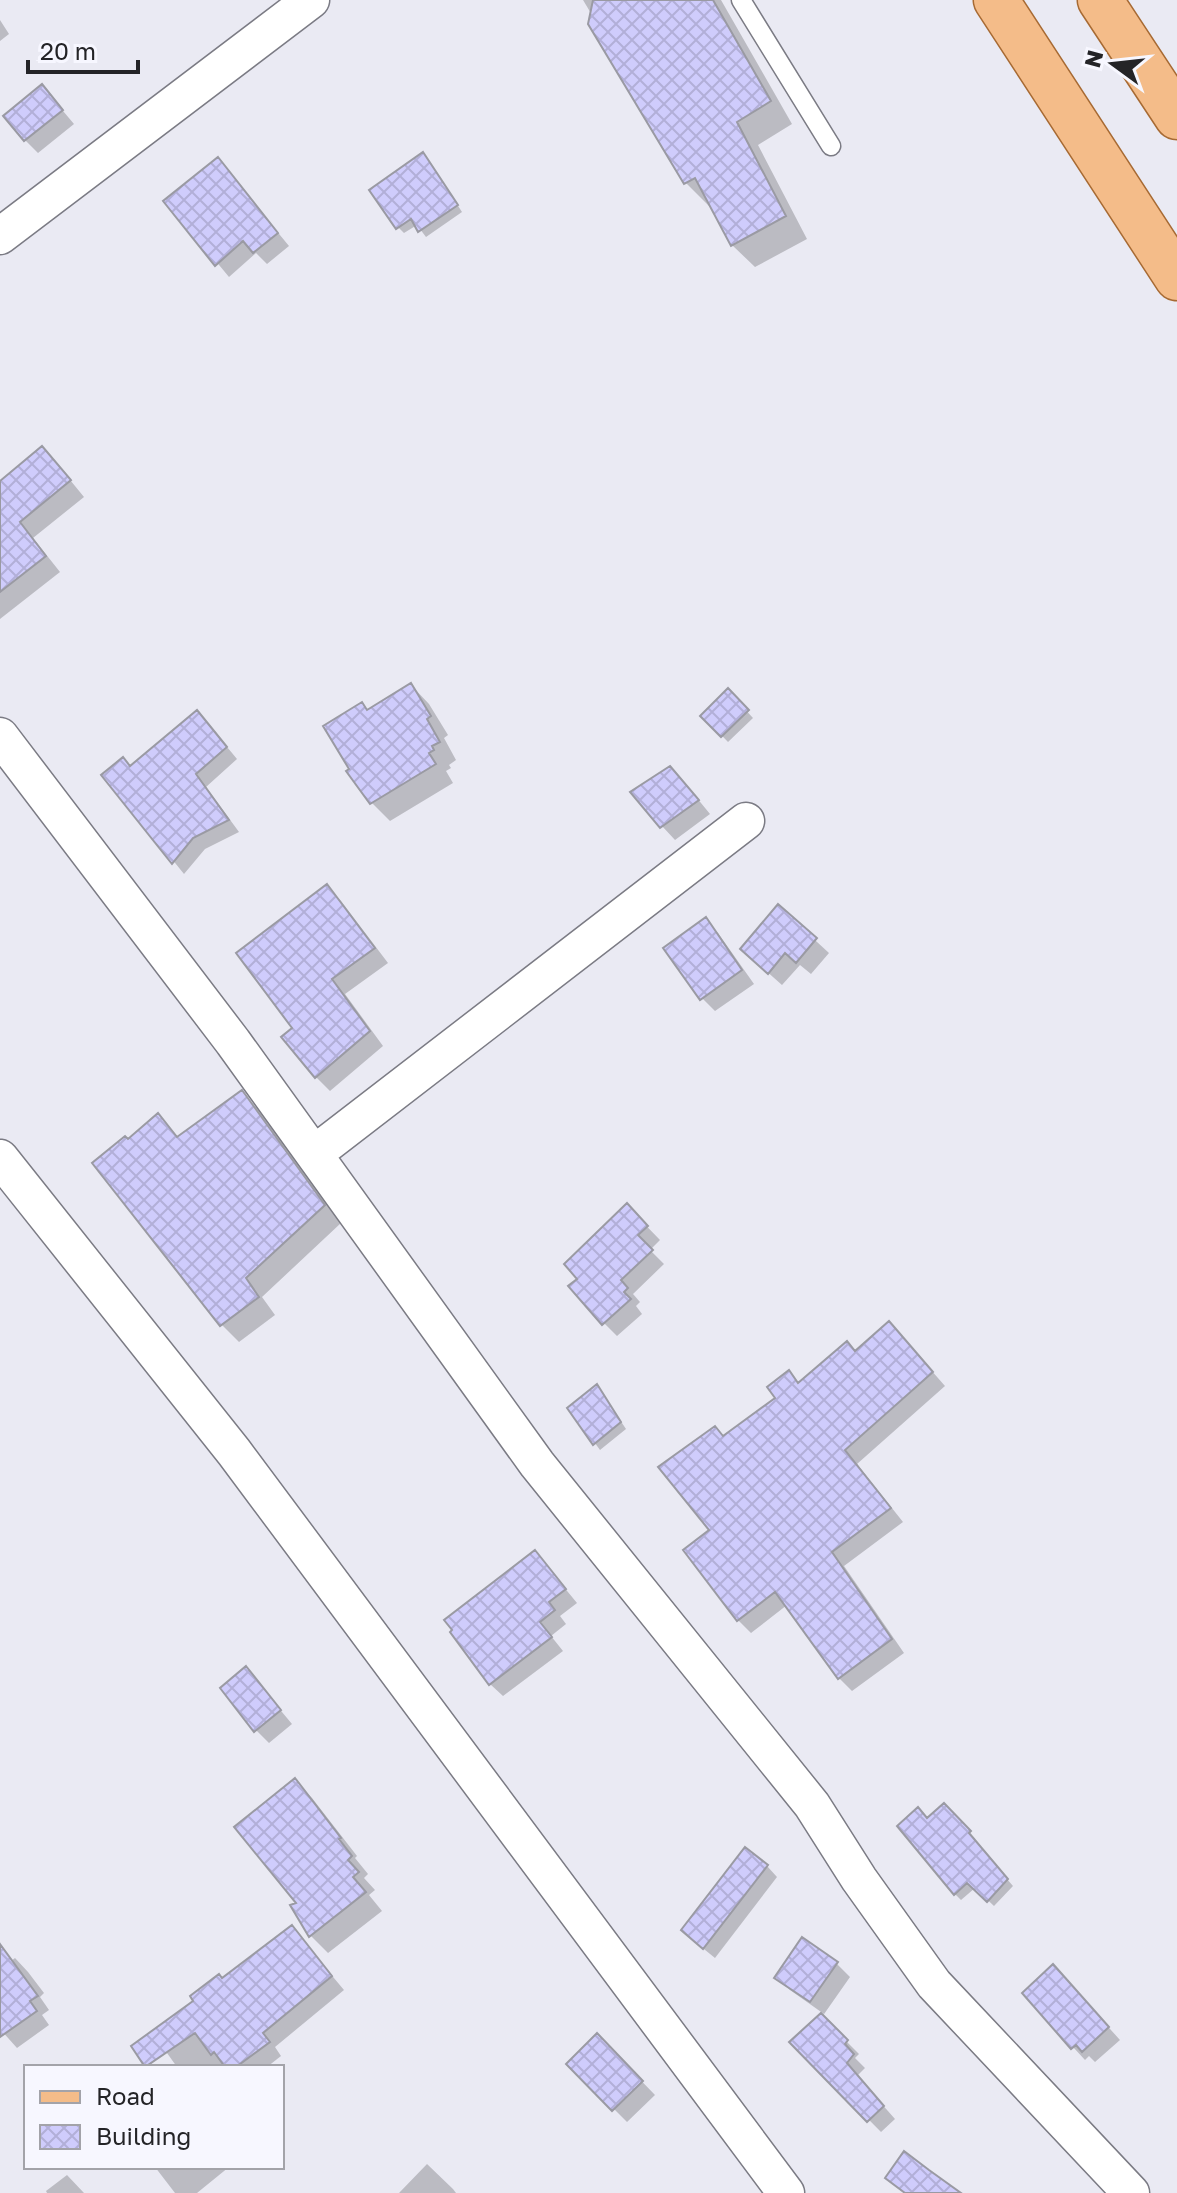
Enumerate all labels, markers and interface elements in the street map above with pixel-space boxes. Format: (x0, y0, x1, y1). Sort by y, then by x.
scale bar (28, 24, 138, 74)
north arrow (1073, 24, 1153, 104)
text: 20 m (40, 36, 96, 65)
text: N (1078, 47, 1108, 70)
legend (24, 2065, 284, 2169)
text: Road (96, 2081, 155, 2110)
text: Building (96, 2121, 191, 2150)

